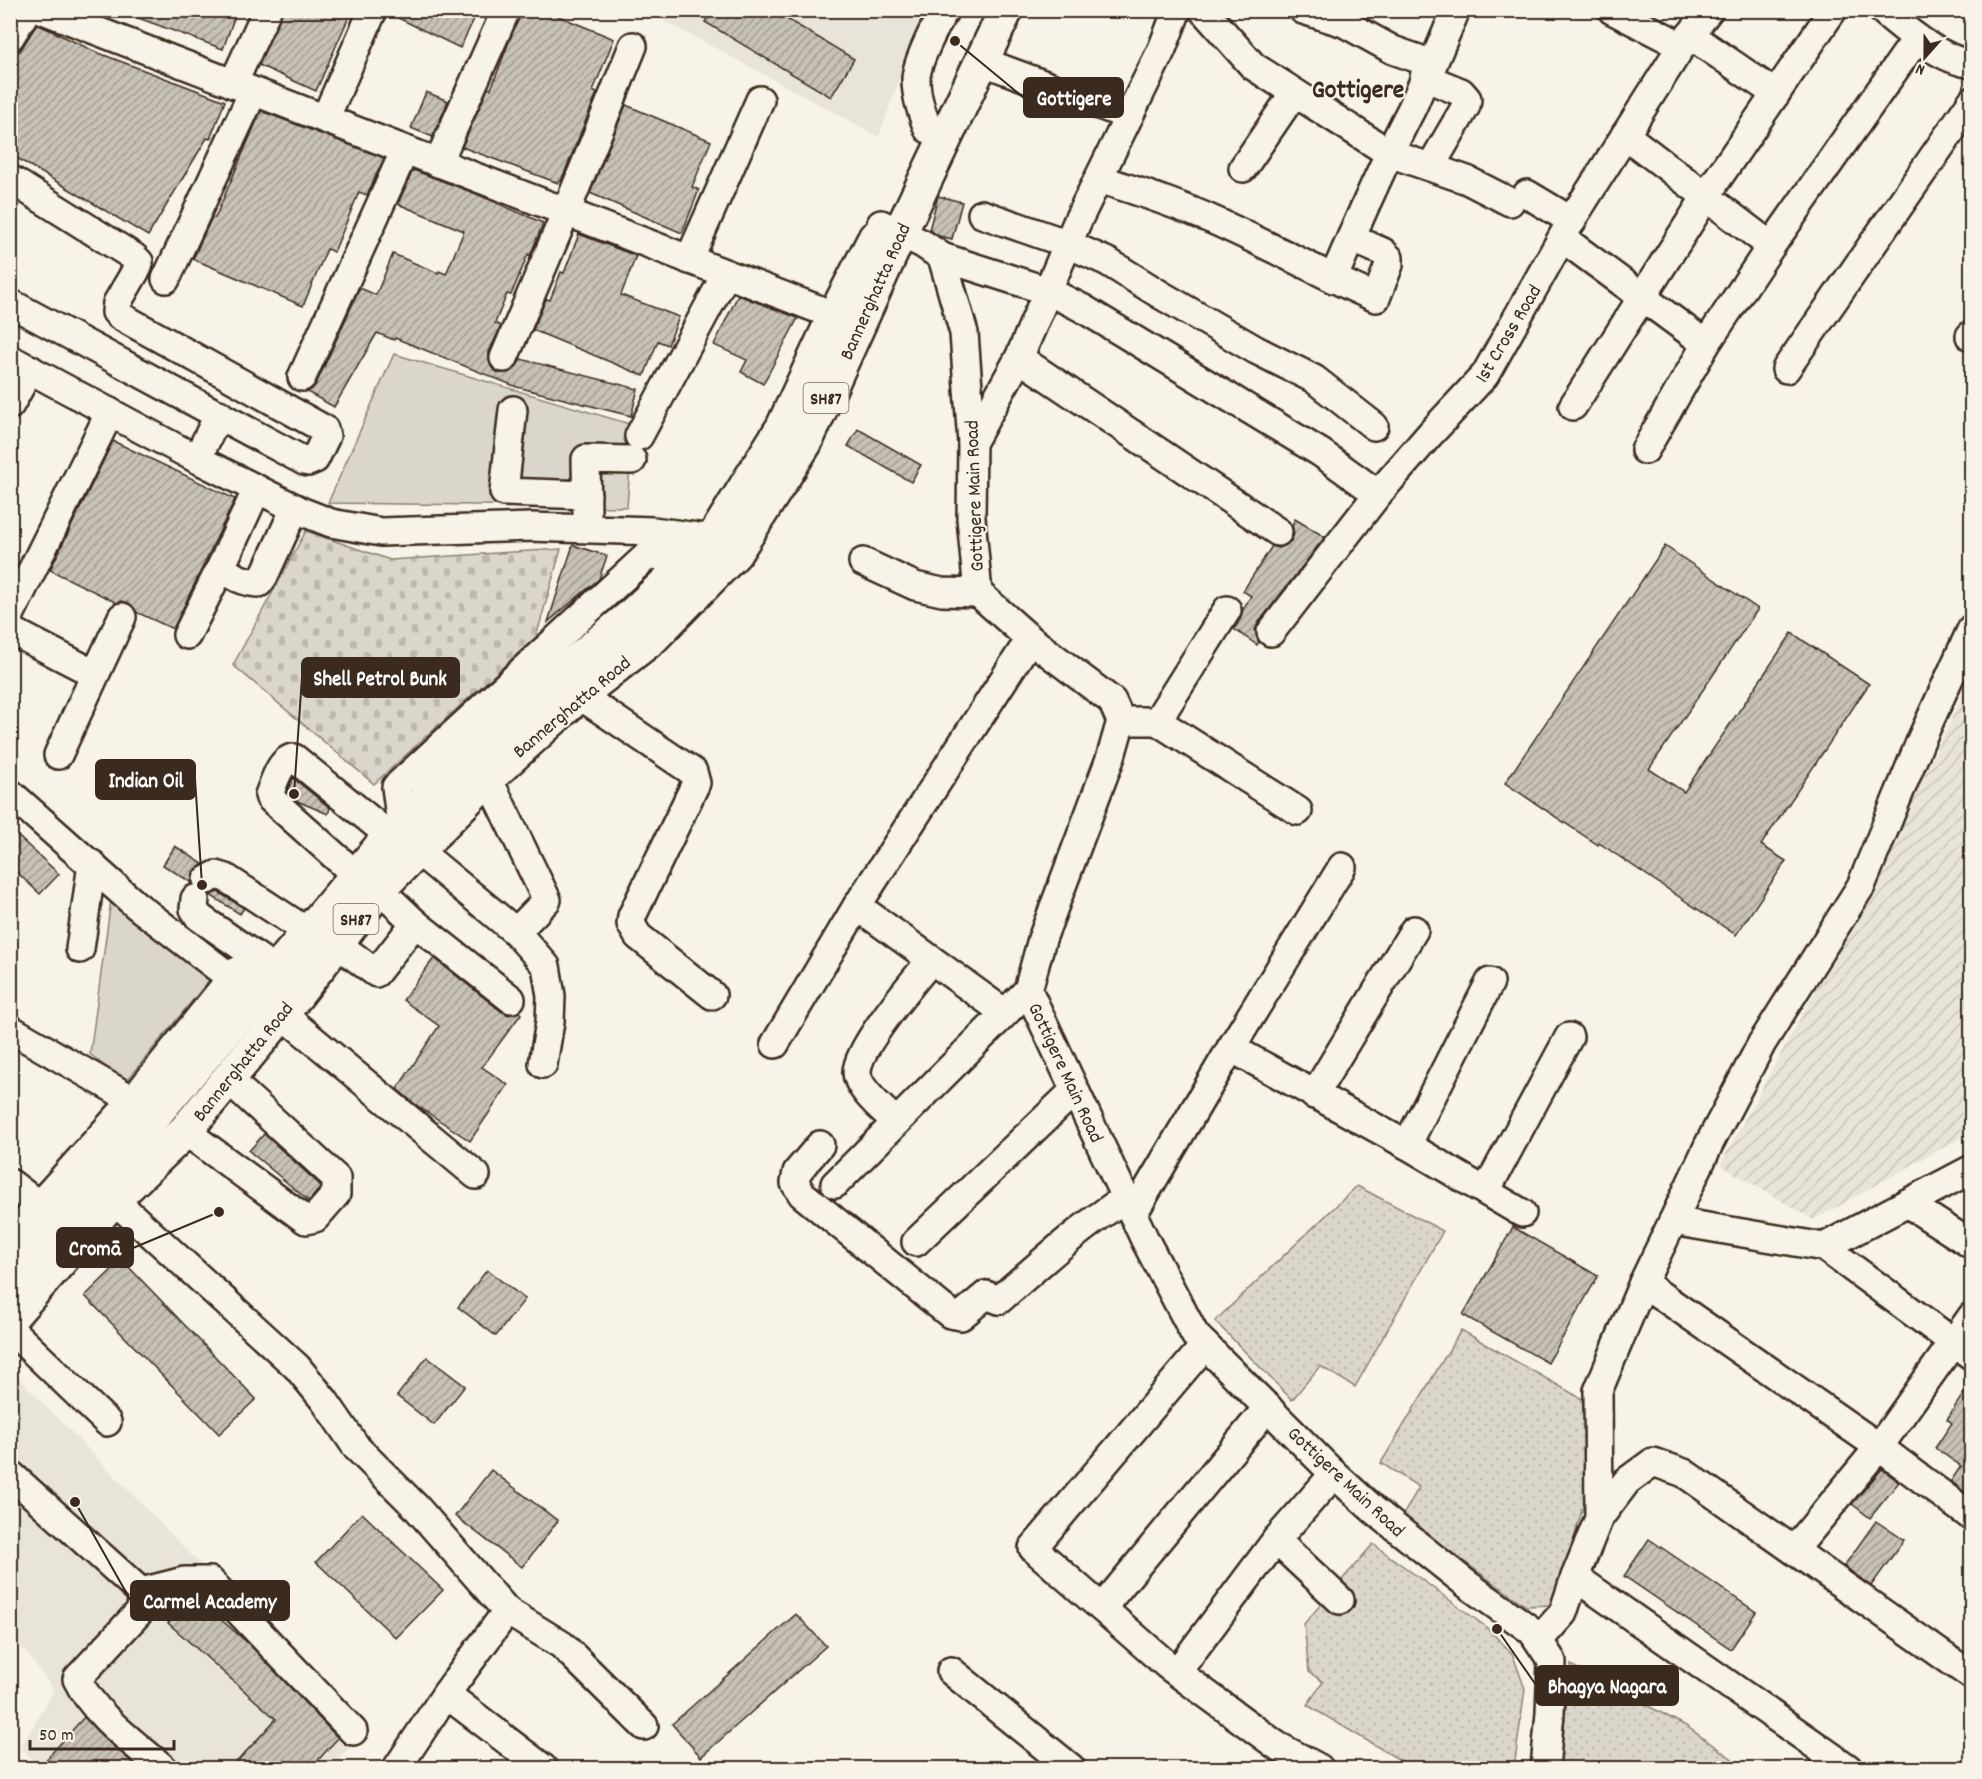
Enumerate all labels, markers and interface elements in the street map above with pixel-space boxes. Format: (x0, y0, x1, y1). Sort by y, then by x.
north arrow (1895, 27, 1955, 87)
text: N (1913, 56, 1928, 81)
district label: Gottigere (1312, 73, 1404, 110)
callout: Gottigere (1024, 78, 1123, 117)
text: Gottigere (1037, 86, 1111, 116)
street label: Bannerghatta Road (834, 219, 919, 365)
street label: 1st Cross Road (1469, 280, 1550, 389)
road number: SH87 (804, 383, 848, 413)
street label: Gottigere Main Road (959, 420, 993, 572)
street label: Bannerghatta Road (508, 650, 638, 766)
callout: Shell Petrol Bunk (302, 658, 459, 697)
text: Shell Petrol Bunk (313, 666, 447, 696)
callout: Indian Oil (96, 760, 195, 799)
text: Indian Oil (108, 768, 185, 798)
road number: SH87 (334, 904, 378, 934)
street label: Bannerghatta Road (187, 997, 301, 1129)
street label: Gottigere Main Road (1020, 999, 1109, 1148)
callout: Cromā (57, 1228, 133, 1267)
text: Cromā (69, 1236, 122, 1266)
street label: Gottigere Main Road (1280, 1421, 1410, 1545)
callout: Carmel Academy (131, 1581, 289, 1620)
text: Carmel Academy (143, 1589, 278, 1619)
callout: Bhagya Nagara (1536, 1666, 1678, 1705)
text: Bhagya Nagara (1548, 1674, 1667, 1704)
scale bar (30, 1713, 174, 1751)
text: 50 m (39, 1724, 74, 1749)

